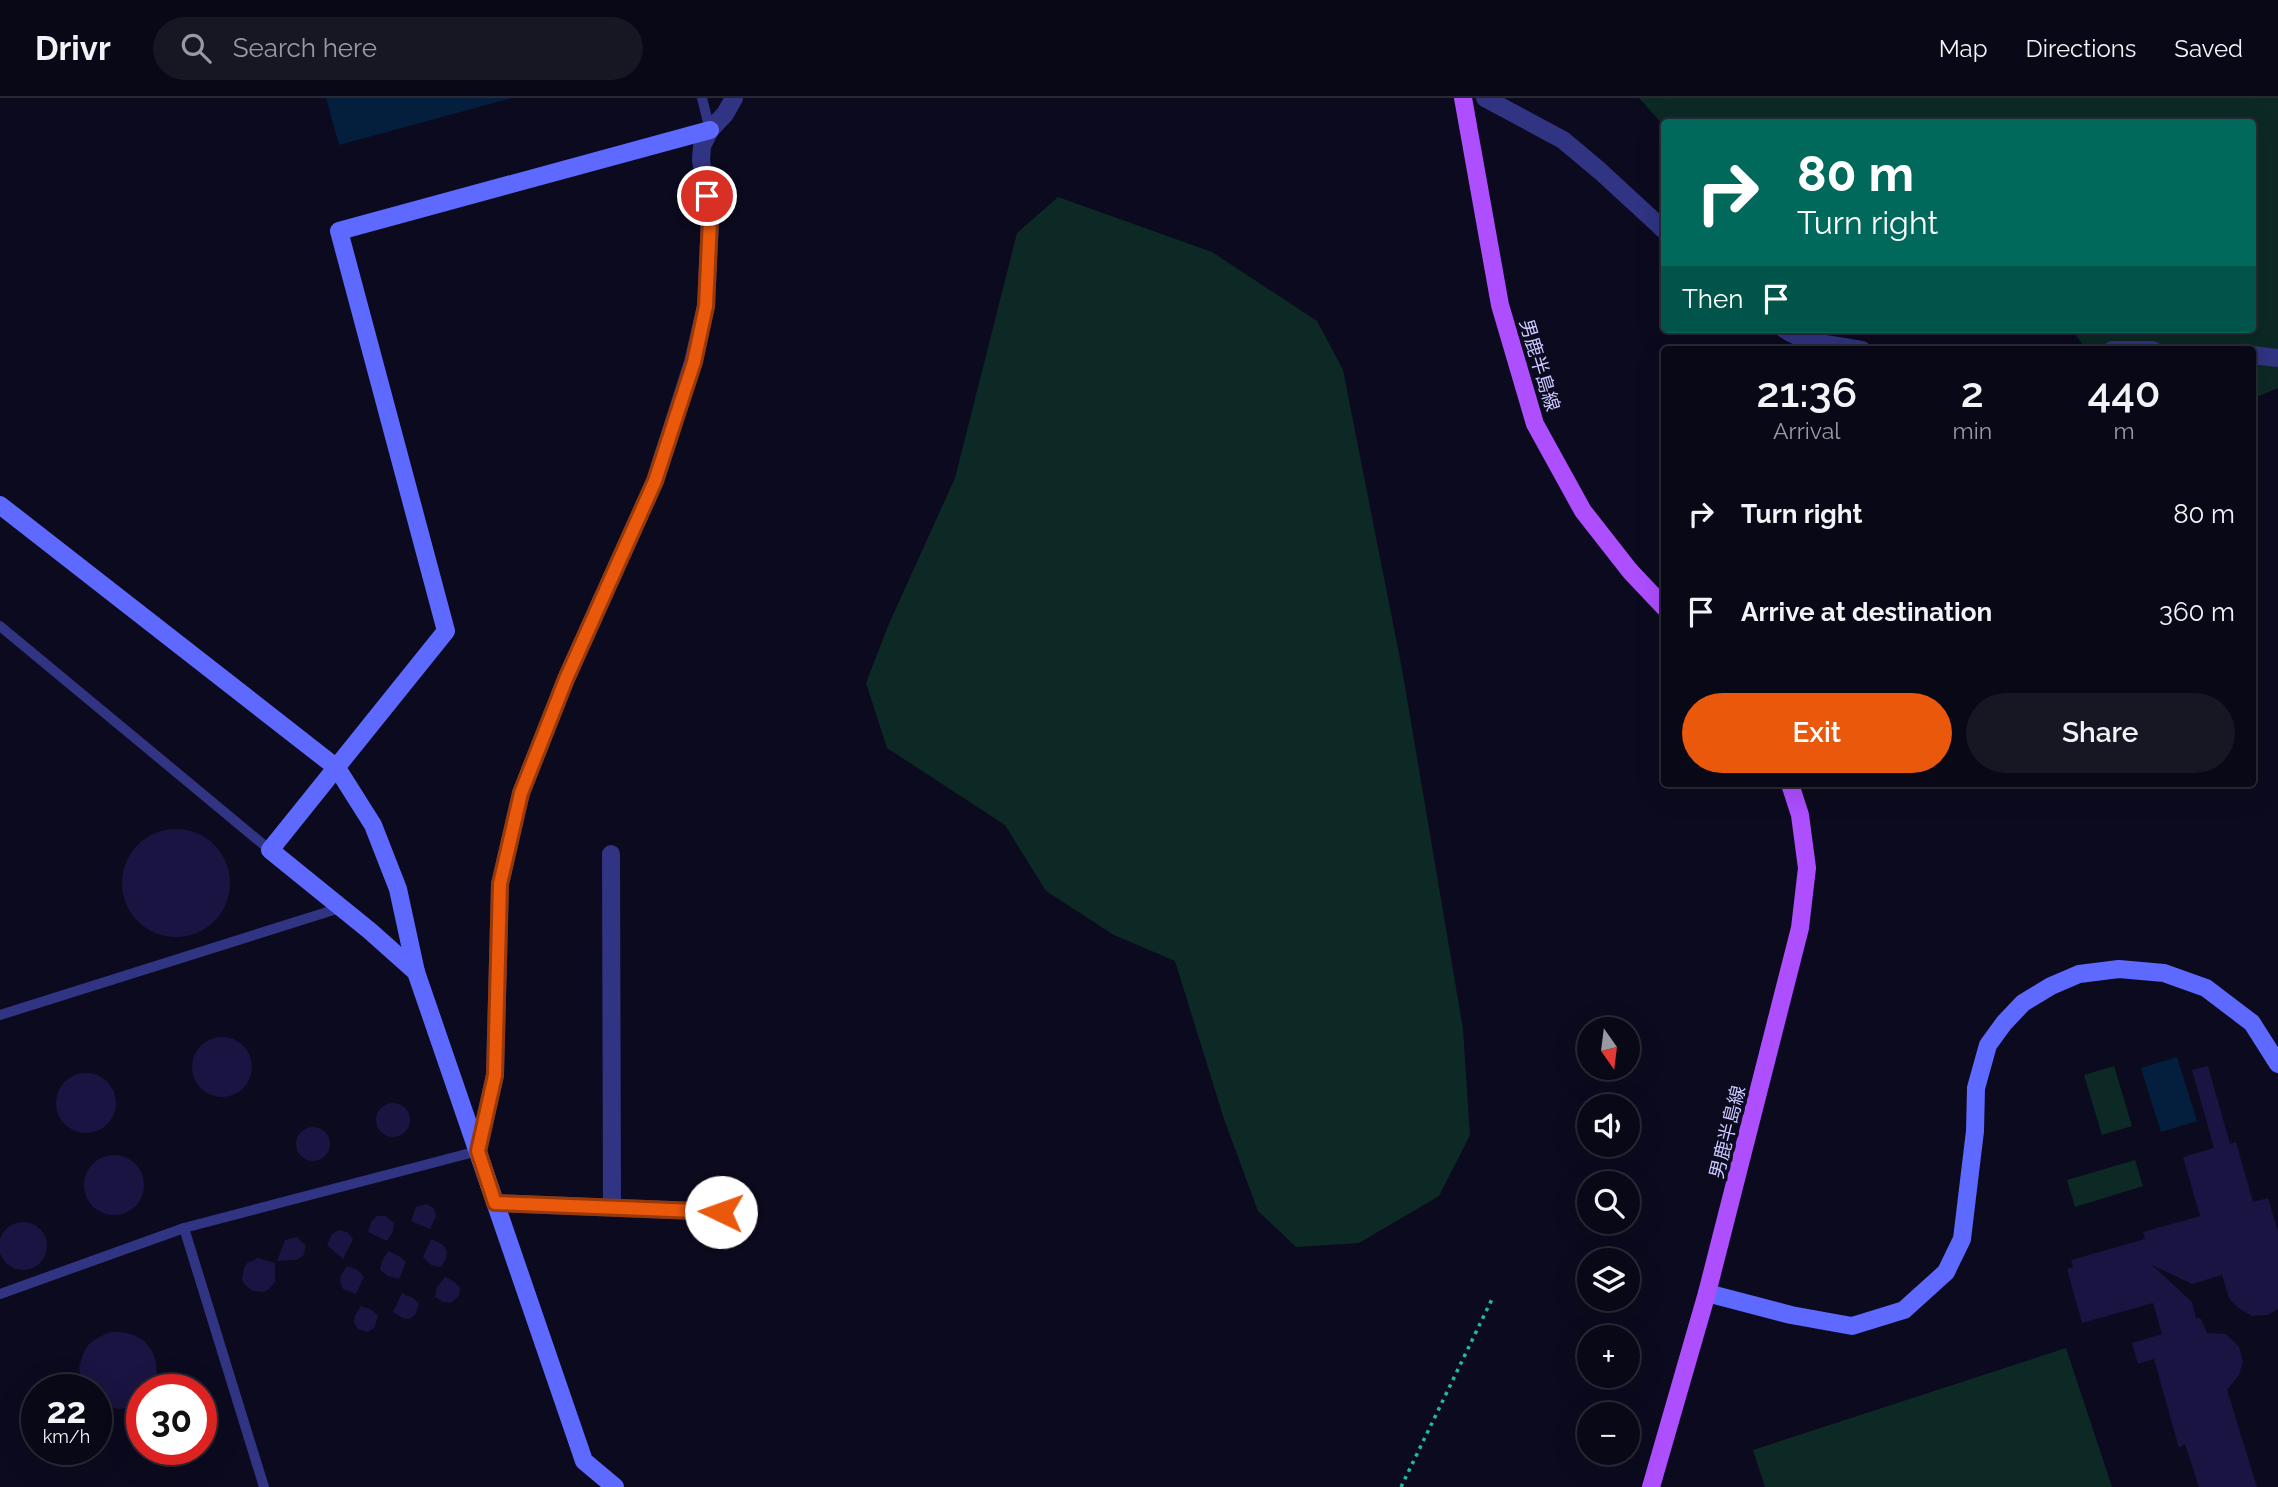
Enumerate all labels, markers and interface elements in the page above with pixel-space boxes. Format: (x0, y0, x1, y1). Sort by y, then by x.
search box (153, 17, 643, 80)
text: Drivr (35, 29, 111, 68)
icon: search (177, 29, 215, 67)
text: Search here (233, 33, 377, 63)
text: Map (1939, 34, 1988, 63)
text: Directions (2026, 34, 2136, 63)
text: Saved (2174, 34, 2243, 63)
text: 80 m (1797, 145, 1914, 202)
icon: right (1682, 147, 1773, 238)
pin (677, 166, 737, 226)
icon: arrive (688, 177, 726, 215)
text: Turn right (1797, 204, 1938, 241)
icon: arrive (1757, 280, 1795, 318)
text: Then (1682, 284, 1743, 314)
street label: 男鹿半島線 (1516, 316, 1564, 414)
text: 21:36 (1756, 368, 1857, 417)
text: 2 (1961, 368, 1984, 417)
text: 440 (2087, 368, 2161, 417)
text: Arrival (1773, 417, 1840, 444)
text: min (1953, 417, 1992, 444)
text: m (2113, 417, 2135, 444)
icon: right (1682, 495, 1720, 533)
text: Turn right (1741, 499, 1862, 529)
text: 80 m (2173, 499, 2235, 529)
icon: arrive (1682, 593, 1720, 631)
text: Arrive at destination (1741, 597, 1992, 627)
text: 360 m (2159, 597, 2235, 627)
button: Exit (1682, 693, 1952, 773)
button: Share (1966, 693, 2235, 773)
north arrow (1577, 1017, 1640, 1080)
map controls (1577, 1017, 1640, 1465)
street label: 男鹿半島線 (1705, 1083, 1749, 1181)
button: sound (1577, 1094, 1640, 1157)
button: search (1577, 1171, 1640, 1234)
position arrow (684, 1175, 758, 1249)
button: layers (1577, 1248, 1640, 1311)
button: + (1577, 1325, 1640, 1388)
speed limit sign: 30 (126, 1374, 217, 1465)
text: 22 (47, 1390, 86, 1431)
button: − (1577, 1402, 1640, 1465)
text: km/h (43, 1426, 90, 1447)

